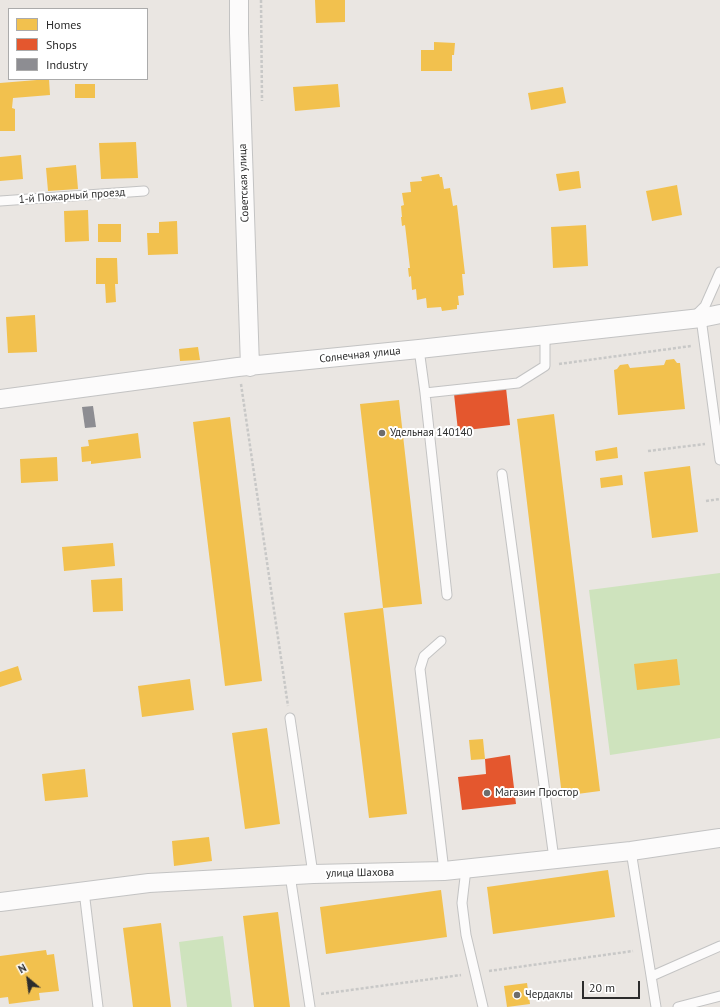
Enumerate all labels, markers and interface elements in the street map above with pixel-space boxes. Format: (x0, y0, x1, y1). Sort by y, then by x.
legend (8, 8, 148, 80)
text: Homes (46, 17, 81, 32)
text: Shops (46, 37, 77, 52)
text: Industry (46, 57, 88, 72)
street label: Советская улица (236, 143, 252, 223)
street label: 1-й Пожарный проезд (18, 186, 126, 206)
street label: Солнечная улица (319, 344, 401, 366)
place label: Удельная 140140 (390, 426, 473, 440)
marker: Удельная 140140 (377, 428, 387, 438)
place label: Магазин Простор (495, 786, 578, 800)
marker: Магазин Простор (482, 788, 492, 798)
street label: улица Шахова (326, 866, 394, 880)
north arrow (8, 959, 48, 999)
text: N (16, 961, 29, 976)
scale bar (584, 973, 642, 999)
text: 20 m (589, 980, 615, 995)
place label: Чердаклы (525, 988, 573, 1002)
marker: Чердаклы (512, 990, 522, 1000)

